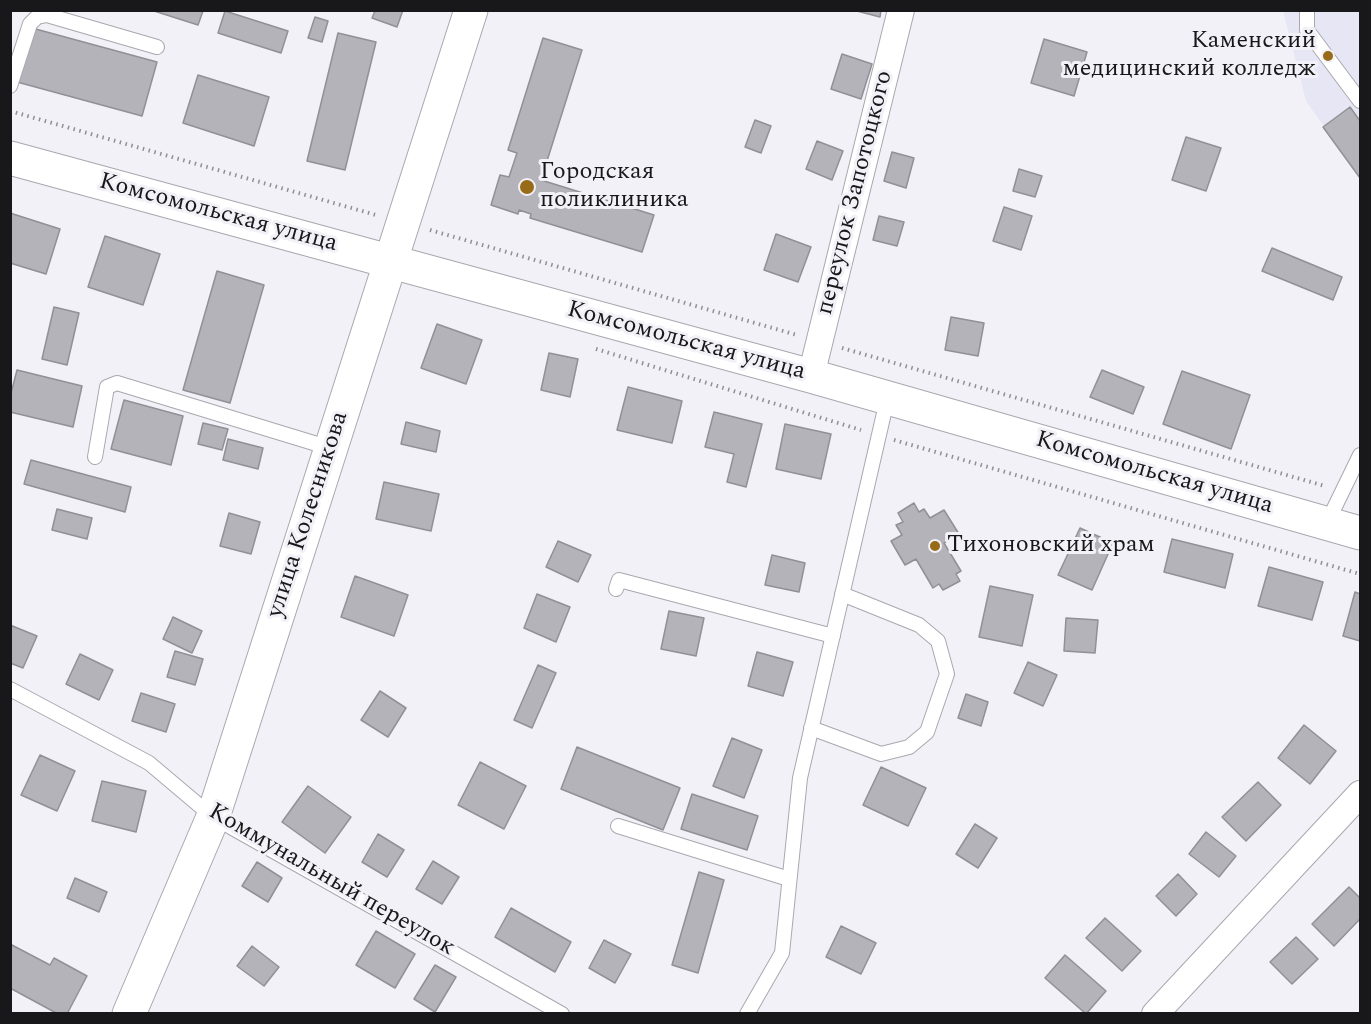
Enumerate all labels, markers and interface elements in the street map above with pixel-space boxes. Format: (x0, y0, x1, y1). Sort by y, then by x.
place label: Каменский медицинский колледж (1063, 28, 1316, 84)
marker: Каменский медицинский колледж (1321, 49, 1335, 63)
street label: переулок Запотоцкого (812, 68, 900, 318)
place label: Городская поликлиника (540, 159, 688, 215)
street label: Комсомольская улица (96, 168, 340, 260)
marker: Городская поликлиника (518, 178, 536, 196)
street label: Комсомольская улица (564, 296, 808, 388)
street label: улица Колесникова (262, 408, 356, 622)
street label: Комсомольская улица (1032, 426, 1276, 522)
place label: Тихоновский храм (947, 532, 1155, 560)
marker: Тихоновский храм (928, 539, 942, 553)
street label: Коммунальный переулок (203, 799, 459, 963)

